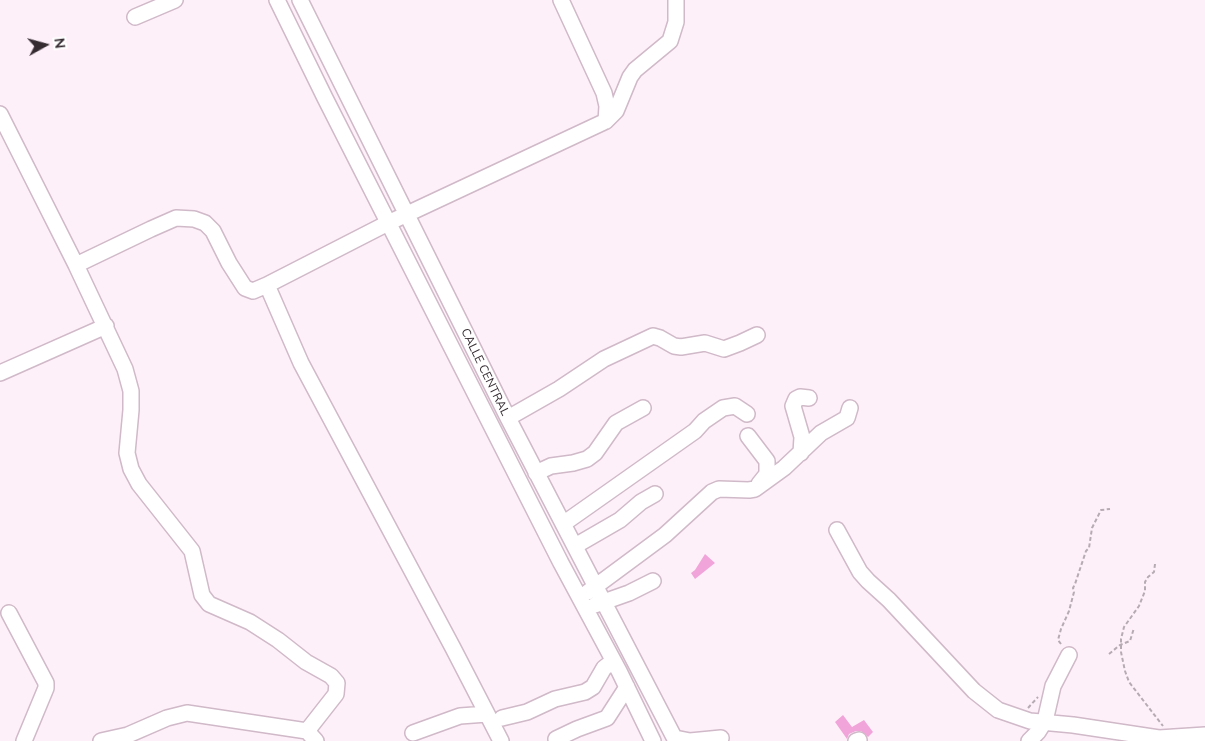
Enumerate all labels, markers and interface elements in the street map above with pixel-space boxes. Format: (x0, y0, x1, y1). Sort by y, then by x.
north arrow (20, 20, 70, 70)
text: N (50, 37, 69, 50)
street label: CALLE CENTRAL (458, 326, 512, 418)

